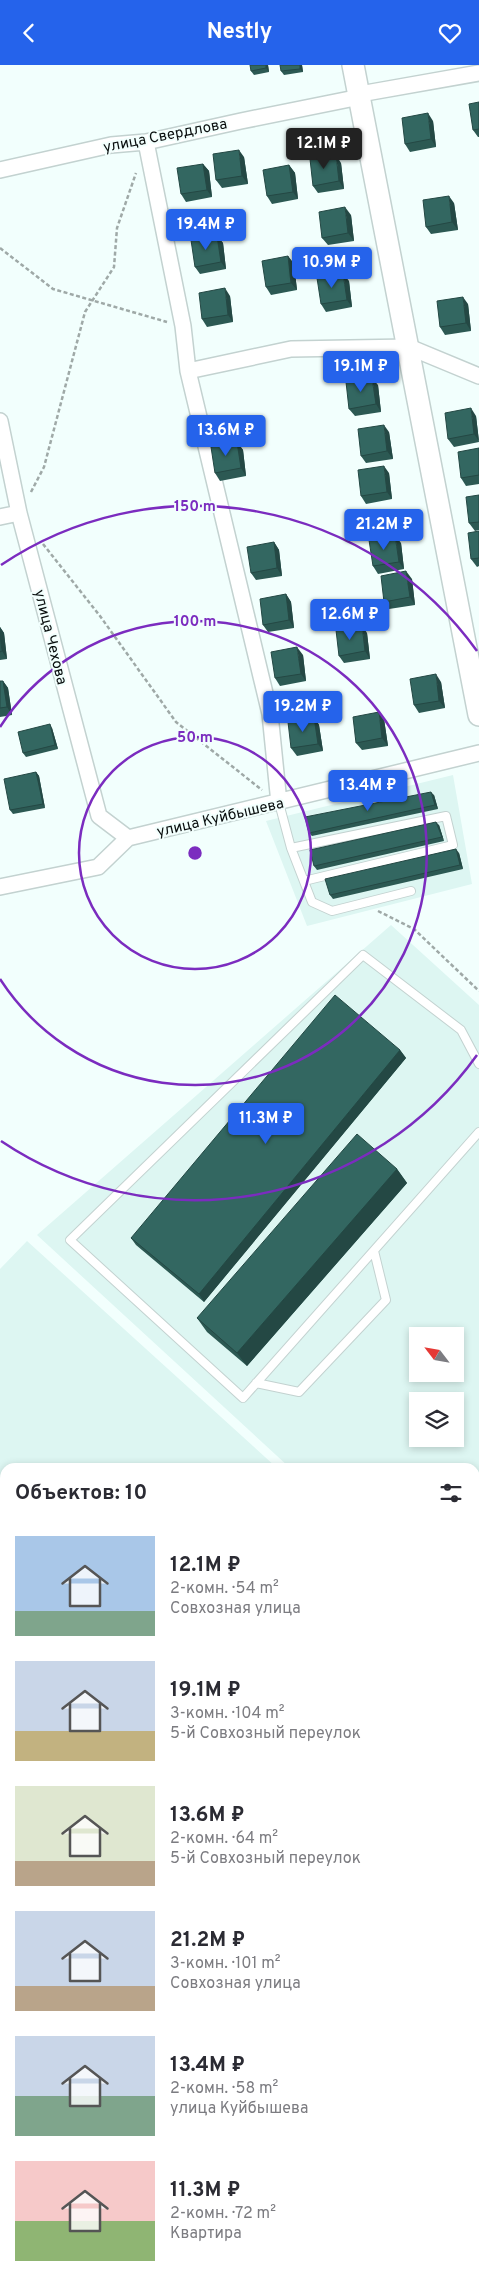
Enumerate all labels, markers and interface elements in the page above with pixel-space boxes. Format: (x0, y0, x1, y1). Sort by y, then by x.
icon: back (15, 19, 43, 47)
text: Nestly (207, 19, 272, 46)
icon: heart (436, 19, 464, 47)
street label: улица Свердлова (102, 115, 229, 158)
pin: 12.1M ₽ (278, 127, 370, 170)
text: 12.1M ₽ (297, 134, 351, 154)
pin: 19.4M ₽ (160, 209, 252, 251)
text: 19.4M ₽ (177, 215, 235, 235)
pin: 10.9M ₽ (286, 247, 378, 289)
text: 10.9M ₽ (303, 253, 361, 273)
pin: 19.1M ₽ (315, 351, 407, 393)
text: 19.1M ₽ (334, 357, 388, 377)
pin: 13.6M ₽ (180, 415, 272, 457)
text: 13.6M ₽ (198, 421, 254, 441)
text: 150 m (174, 498, 216, 517)
pin: 21.2M ₽ (338, 509, 430, 551)
text: 21.2M ₽ (355, 515, 413, 535)
street label: улица Чехова (29, 588, 71, 687)
pin: 12.6M ₽ (304, 599, 396, 641)
text: 12.6M ₽ (321, 605, 379, 625)
text: 100 m (174, 613, 216, 632)
pin: 19.2M ₽ (257, 691, 349, 733)
text: 19.2M ₽ (274, 697, 332, 717)
text: 50 m (177, 729, 213, 748)
pin: 13.4M ₽ (322, 769, 414, 812)
text: 13.4M ₽ (339, 776, 397, 796)
street label: улица Куйбышева (155, 795, 286, 842)
centre of rings (186, 844, 204, 862)
pin: 11.3M ₽ (220, 1103, 312, 1145)
text: 11.3M ₽ (239, 1109, 293, 1129)
north arrow (409, 1327, 464, 1383)
map controls (409, 1327, 464, 1447)
button: layers (409, 1392, 464, 1447)
icon: filters (437, 1479, 465, 1507)
text: Объектов: 10 (15, 1480, 147, 1507)
text: 12.1M ₽ (170, 1552, 241, 1579)
icon: home (55, 1556, 115, 1616)
text: 2-комн. · 54 m² (170, 1579, 279, 1599)
text: Совхозная улица (170, 1599, 301, 1619)
text: 19.1M ₽ (170, 1677, 241, 1704)
icon: home (55, 1681, 115, 1741)
text: 3-комн. · 104 m² (170, 1704, 285, 1724)
text: 5-й Совхозный переулок (170, 1724, 361, 1744)
text: 13.6M ₽ (170, 1802, 245, 1829)
icon: home (55, 1806, 115, 1866)
text: 2-комн. · 64 m² (170, 1829, 278, 1849)
text: 5-й Совхозный переулок (170, 1849, 361, 1869)
text: 21.2M ₽ (170, 1927, 245, 1954)
icon: home (55, 1931, 115, 1991)
text: 3-комн. · 101 m² (170, 1954, 281, 1974)
text: Совхозная улица (170, 1974, 301, 1994)
text: 13.4M ₽ (170, 2052, 245, 2079)
icon: home (55, 2056, 115, 2116)
text: 2-комн. · 58 m² (170, 2079, 278, 2099)
text: улица Куйбышева (170, 2099, 308, 2119)
text: 11.3M ₽ (170, 2177, 241, 2204)
icon: home (55, 2181, 115, 2241)
text: 2-комн. · 72 m² (170, 2204, 276, 2224)
text: Квартира (170, 2224, 242, 2244)

